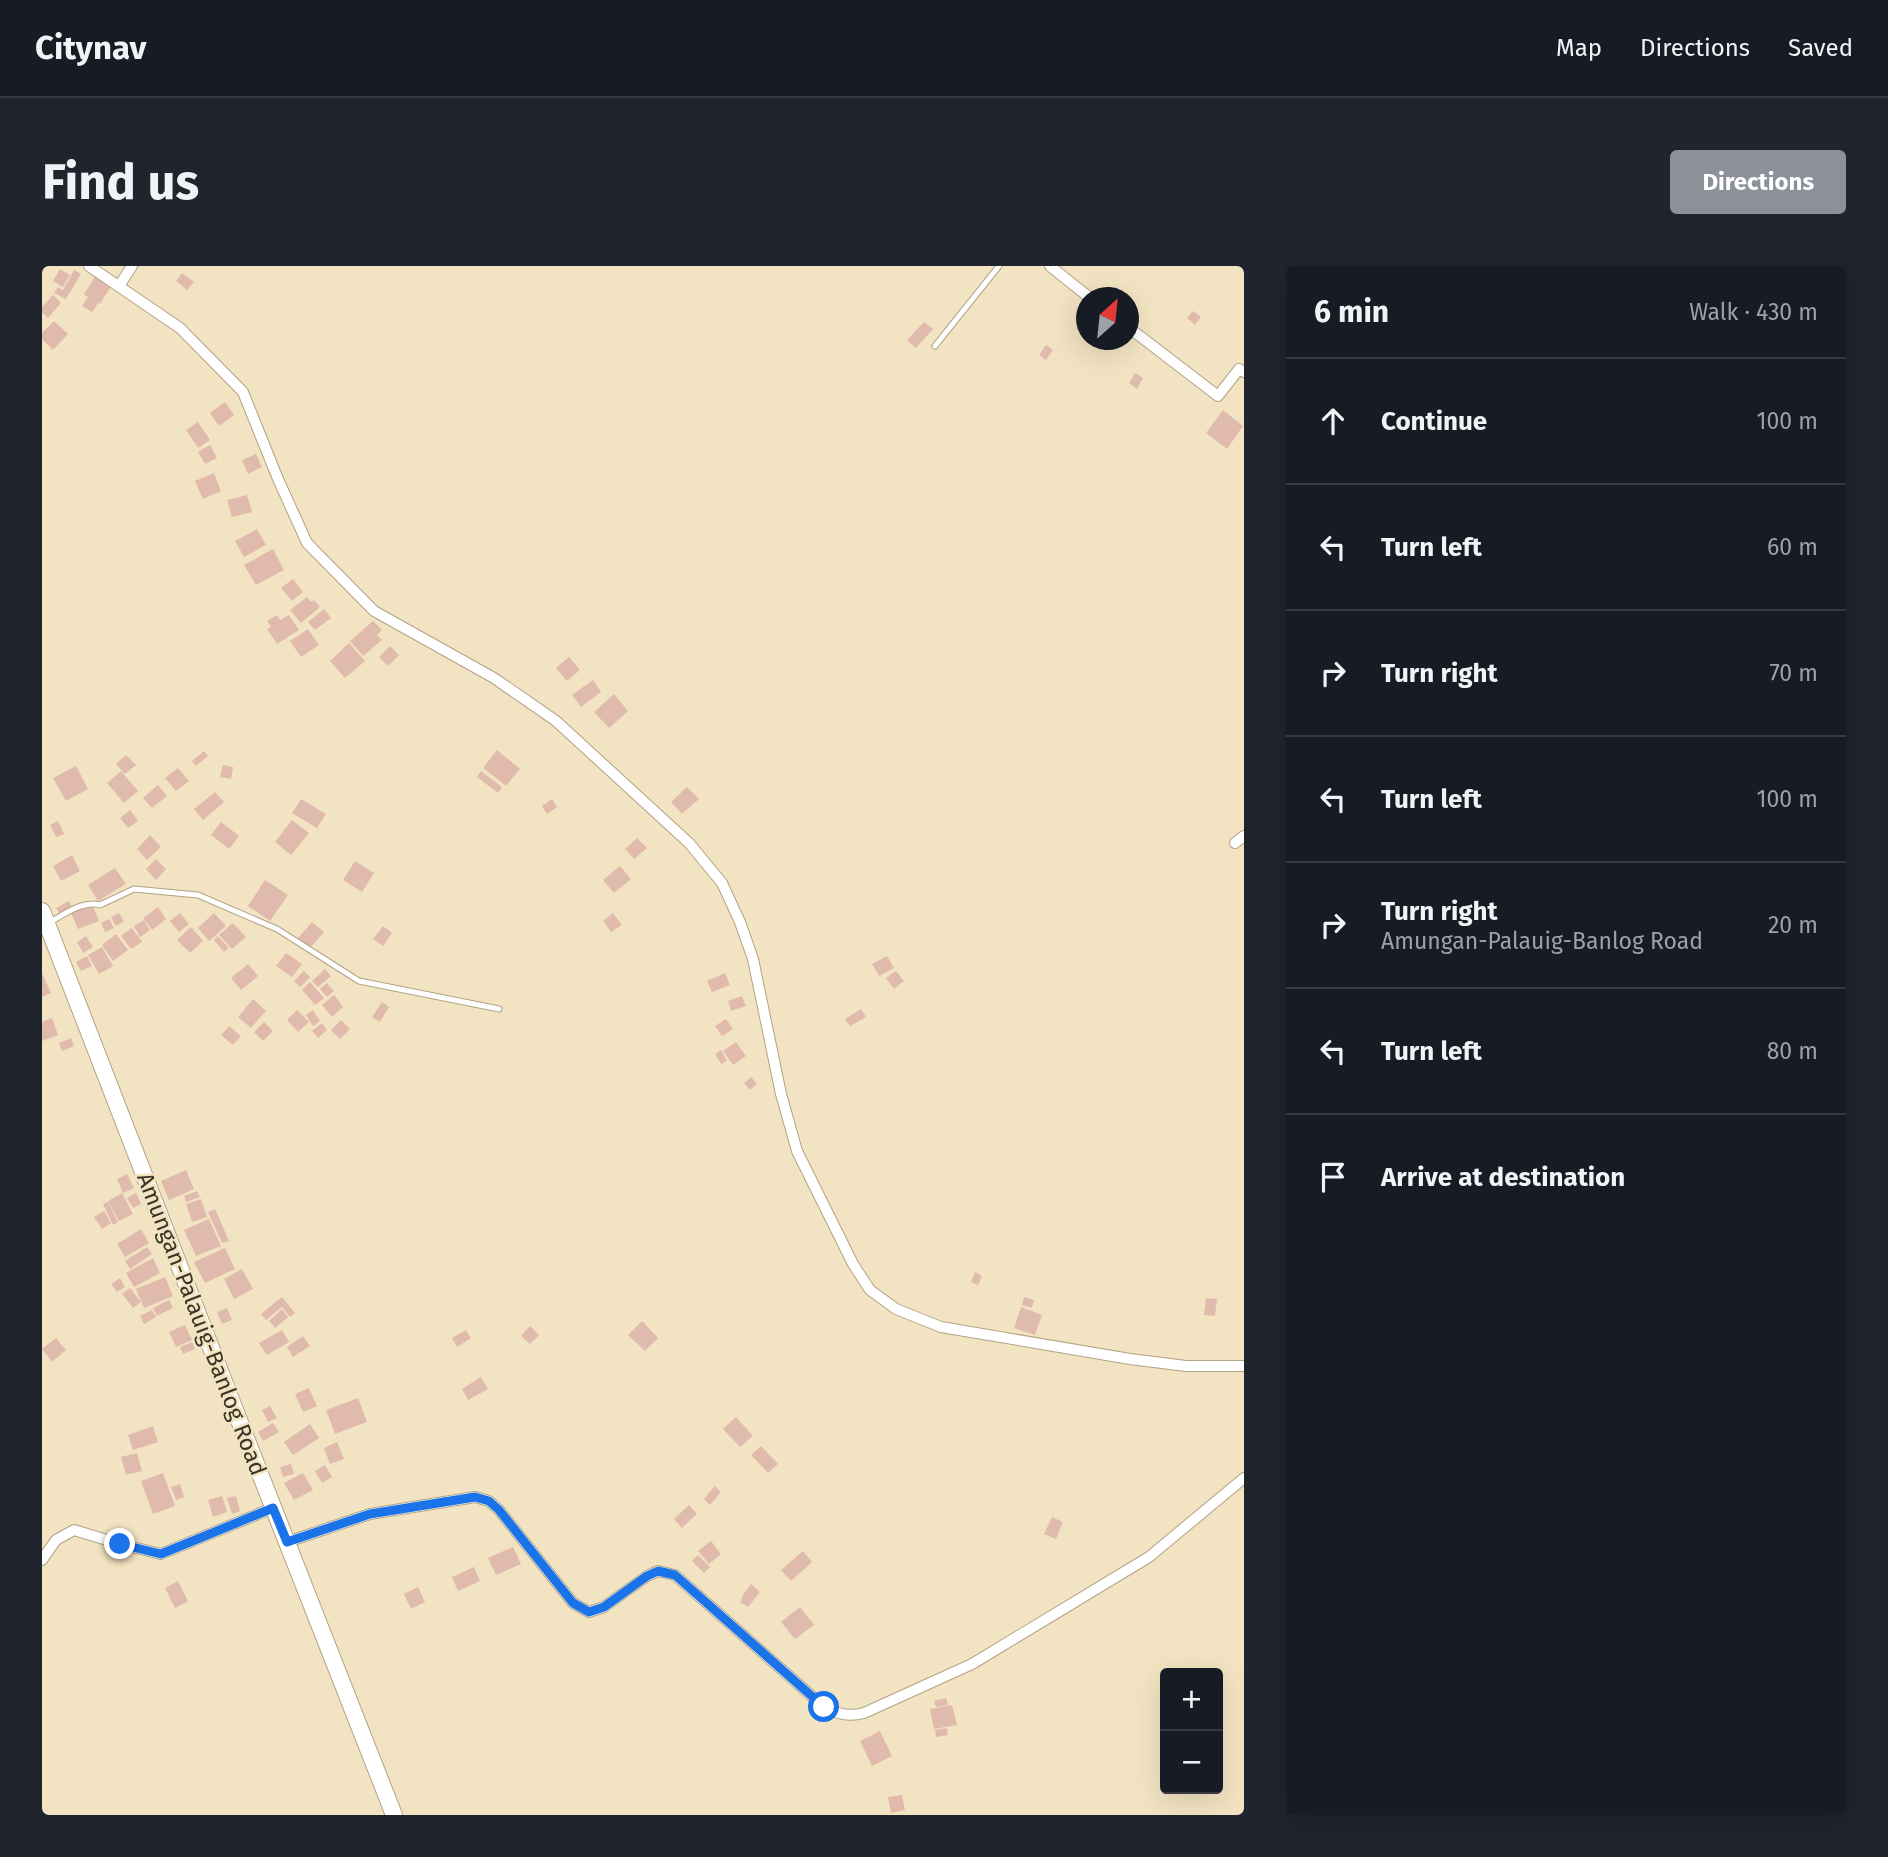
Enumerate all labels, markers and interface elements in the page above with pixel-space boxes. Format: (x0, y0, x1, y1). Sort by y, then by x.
text: Citynav (35, 28, 147, 68)
text: Map (1556, 34, 1602, 62)
text: Directions (1640, 34, 1750, 62)
text: Saved (1788, 34, 1853, 62)
button: Directions (1670, 150, 1846, 214)
text: Find us (42, 153, 199, 212)
north arrow (1076, 287, 1139, 350)
text: 6 min (1314, 294, 1389, 330)
text: Walk · 430 m (1689, 298, 1818, 326)
icon: ahead (1314, 402, 1352, 440)
text: Continue (1381, 406, 1487, 437)
text: 100 m (1757, 407, 1818, 435)
icon: left (1314, 528, 1352, 566)
text: Turn left (1381, 532, 1482, 563)
text: 60 m (1767, 533, 1818, 561)
icon: right (1314, 654, 1352, 692)
text: Turn right (1381, 658, 1498, 689)
text: 70 m (1769, 659, 1818, 687)
icon: left (1314, 780, 1352, 818)
text: Turn left (1381, 784, 1482, 815)
text: 100 m (1757, 785, 1818, 813)
text: Turn right (1381, 896, 1498, 927)
icon: right (1314, 906, 1352, 944)
text: 20 m (1768, 911, 1818, 939)
text: Amungan-Palauig-Banlog Road (1381, 927, 1703, 955)
icon: left (1314, 1032, 1352, 1070)
text: Turn left (1381, 1036, 1482, 1067)
text: 80 m (1767, 1037, 1818, 1065)
icon: arrive (1314, 1158, 1352, 1196)
text: Arrive at destination (1381, 1162, 1625, 1193)
street label: Amungan-Palauig-Banlog Road (131, 1169, 273, 1479)
route end (104, 1528, 135, 1559)
map controls (1160, 1668, 1223, 1794)
button: + (1160, 1668, 1223, 1731)
route start (808, 1691, 839, 1722)
button: − (1160, 1731, 1223, 1794)

